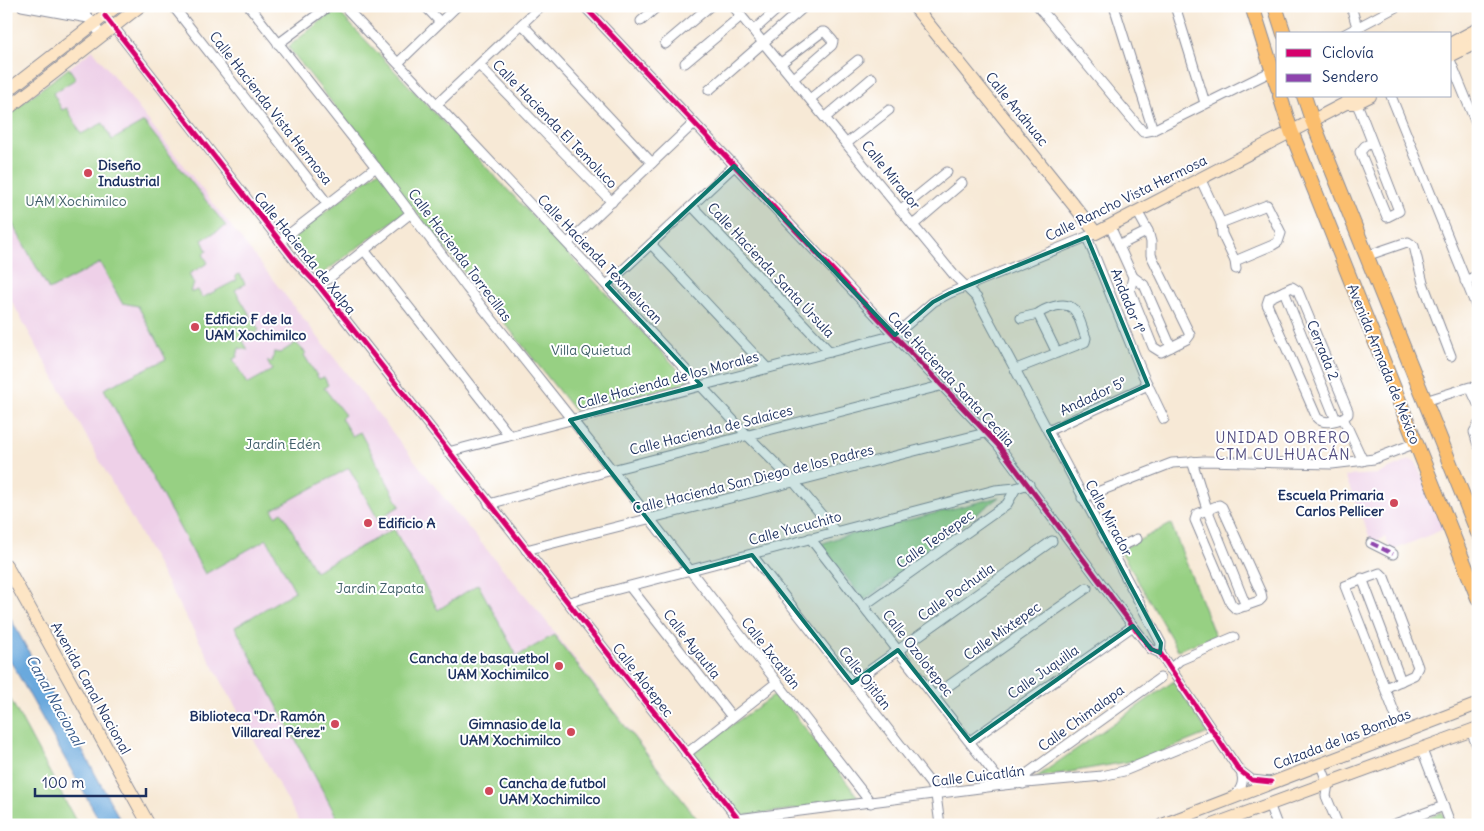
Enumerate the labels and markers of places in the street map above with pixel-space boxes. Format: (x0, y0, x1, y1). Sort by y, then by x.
place label: Diseño Industrial (98, 156, 160, 190)
marker: Diseño Industrial (82, 167, 94, 179)
place label: Edficio F de la UAM Xochimilco (205, 310, 307, 344)
marker: Edficio F de la UAM Xochimilco (189, 321, 201, 333)
place label: Escuela Primaria Carlos Pellicer (1278, 486, 1384, 520)
marker: Escuela Primaria Carlos Pellicer (1388, 497, 1400, 509)
place label: Edificio A (378, 514, 436, 532)
marker: Edificio A (362, 517, 374, 529)
place label: Cancha de basquetbol UAM Xochimilco (409, 649, 549, 683)
marker: Cancha de basquetbol UAM Xochimilco (553, 660, 565, 672)
place label: Biblioteca "Dr. Ramón Villareal Pérez" (190, 707, 325, 741)
place label: Gimnasio de la UAM Xochimilco (460, 715, 561, 749)
marker: Biblioteca "Dr. Ramón Villareal Pérez" (329, 718, 341, 730)
marker: Gimnasio de la UAM Xochimilco (565, 726, 577, 738)
place label: Cancha de futbol UAM Xochimilco (499, 774, 606, 808)
marker: Cancha de futbol UAM Xochimilco (483, 785, 495, 797)

